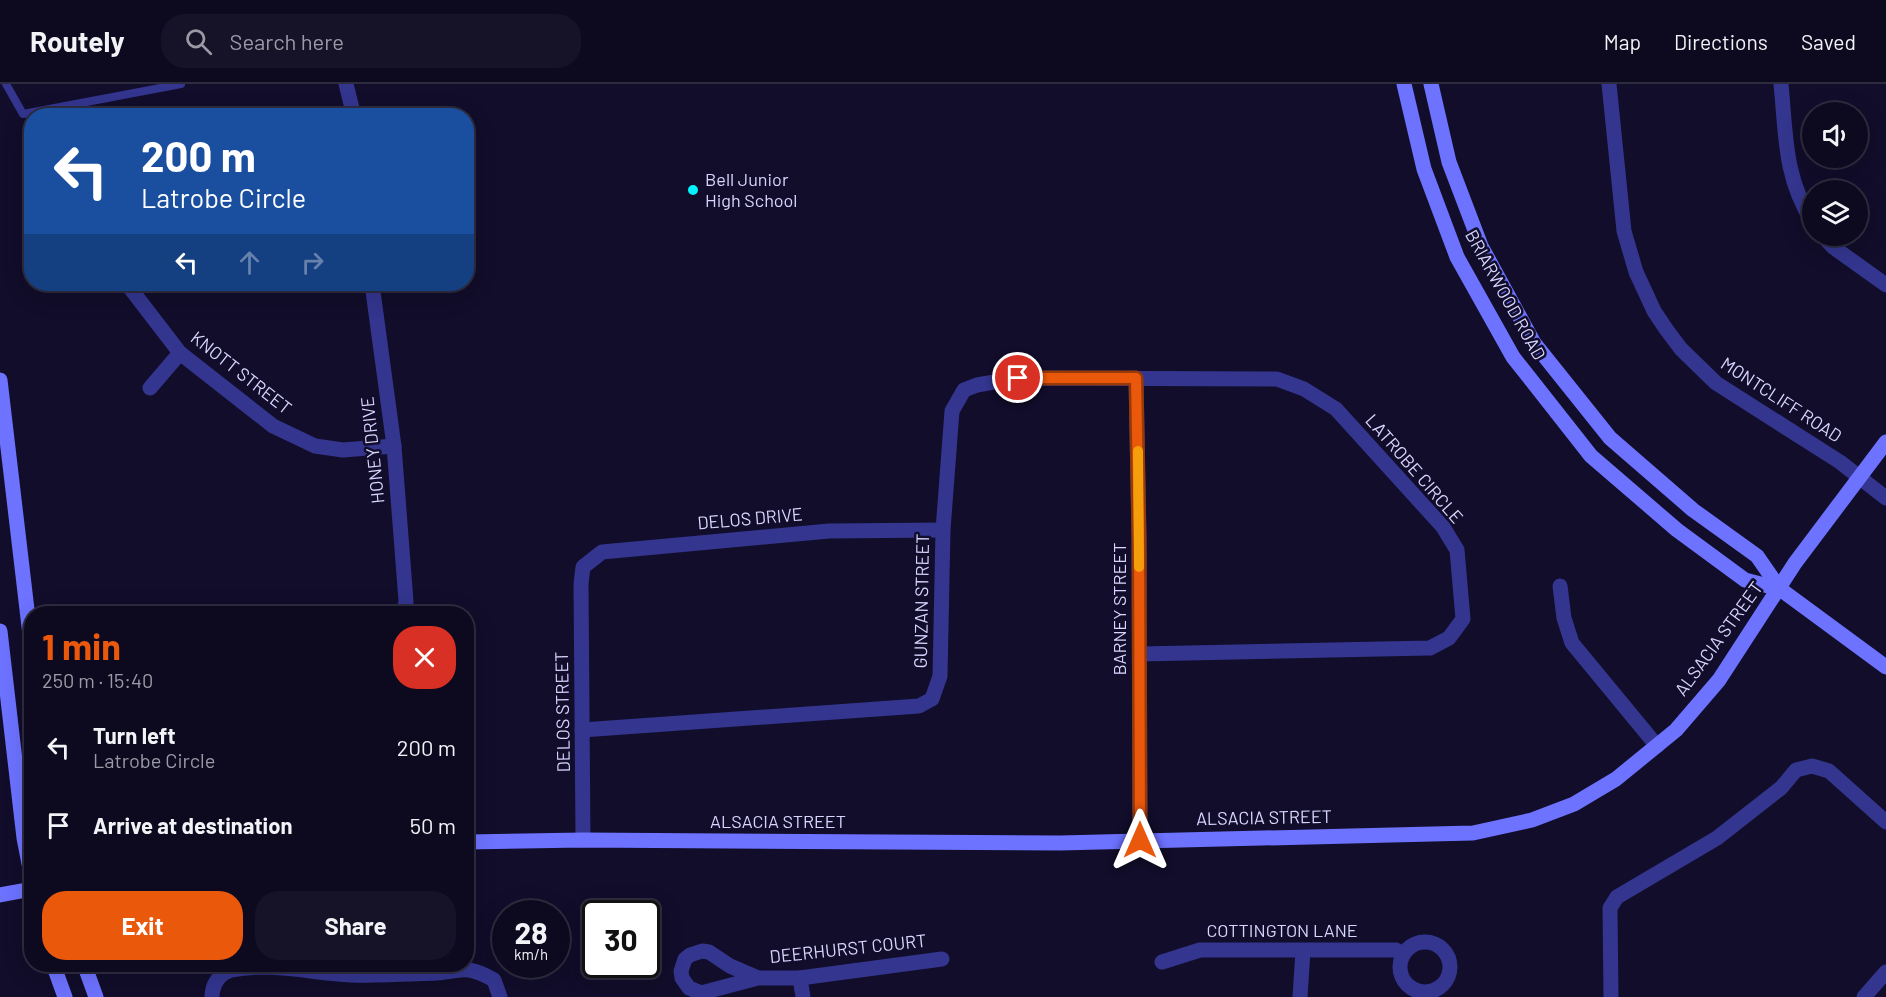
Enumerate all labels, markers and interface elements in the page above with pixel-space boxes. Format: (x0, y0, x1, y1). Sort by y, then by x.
search box (161, 14, 581, 68)
text: Routely (30, 24, 125, 58)
icon: search (182, 25, 215, 58)
text: Search here (230, 28, 344, 54)
text: Map (1604, 29, 1641, 54)
text: Directions (1674, 29, 1768, 54)
text: Saved (1801, 29, 1856, 54)
map controls (1802, 102, 1868, 246)
button: sound (1802, 102, 1868, 168)
text: 200 m (141, 130, 256, 180)
icon: left (42, 132, 120, 210)
place label: Bell Junior High School (705, 168, 798, 211)
button: layers (1802, 180, 1868, 246)
text: Latrobe Circle (141, 181, 306, 213)
marker: Bell Junior High School (686, 183, 700, 197)
street label: BRIARWOOD ROAD (1461, 226, 1551, 363)
icon: left (170, 246, 203, 279)
icon: ahead (233, 246, 266, 279)
icon: right (296, 246, 329, 279)
street label: KNOTT STREET (187, 326, 296, 418)
pin (992, 352, 1043, 403)
street label: MONTCLIFF ROAD (1717, 352, 1846, 446)
icon: arrive (1001, 361, 1034, 394)
street label: HONEY DRIVE (355, 395, 389, 505)
street label: LATROBE CIRCLE (1361, 409, 1468, 527)
street label: DELOS DRIVE (696, 502, 803, 534)
street label: GUNZAN STREET (909, 533, 933, 669)
street label: BARNEY STREET (1108, 543, 1130, 675)
street label: ALSACIA STREET (1669, 577, 1767, 700)
text: 1 min (42, 624, 121, 667)
button: close (393, 626, 456, 689)
street label: DELOS STREET (550, 651, 574, 773)
text: 250 m · 15:40 (42, 668, 153, 692)
text: Turn left (93, 722, 176, 748)
icon: left (42, 731, 75, 764)
text: 200 m (397, 734, 456, 760)
text: Latrobe Circle (93, 748, 215, 772)
street label: ALSACIA STREET (1196, 805, 1332, 829)
position arrow (1108, 808, 1172, 872)
icon: arrive (42, 809, 75, 842)
street label: ALSACIA STREET (710, 810, 846, 832)
text: Arrive at destination (93, 812, 292, 838)
text: 50 m (410, 812, 456, 838)
button: Exit (42, 891, 243, 960)
button: Share (255, 891, 456, 960)
speed limit sign: 30 (582, 900, 660, 978)
text: 28 (514, 914, 548, 950)
street label: COTTINGTON LANE (1206, 919, 1358, 941)
street label: DEERHURST COURT (768, 929, 927, 967)
text: km/h (514, 945, 548, 963)

